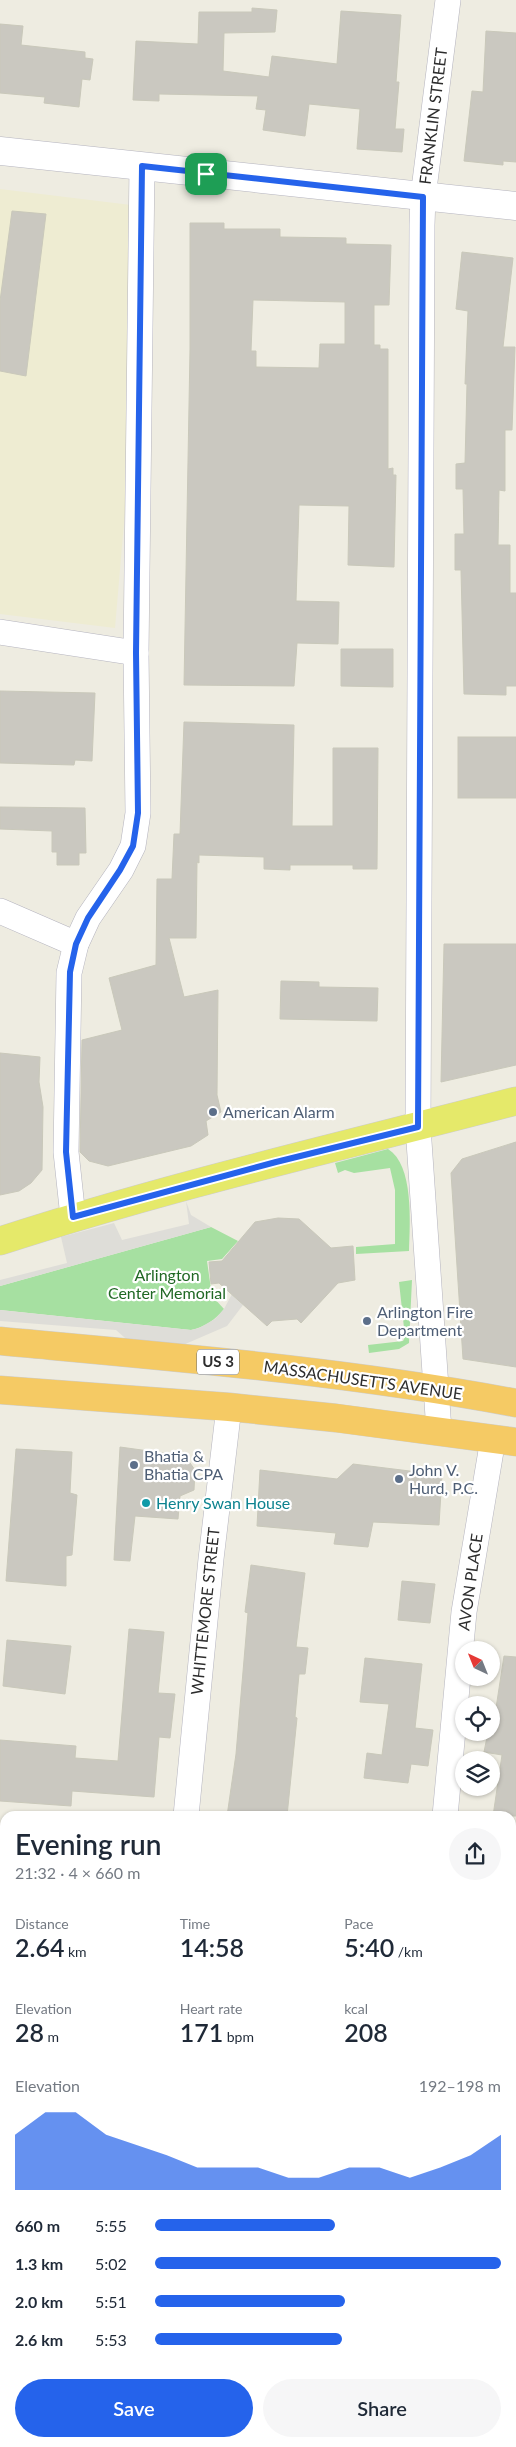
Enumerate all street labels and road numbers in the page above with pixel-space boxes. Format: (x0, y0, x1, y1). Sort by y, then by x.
street label: FRANKLIN STREET (415, 46, 450, 185)
road number: US 3 (197, 1350, 239, 1374)
street label: MASSACHUSETTS AVENUE (263, 1356, 464, 1403)
street label: WHITTEMORE STREET (186, 1526, 223, 1696)
street label: AVON PLACE (453, 1532, 486, 1632)

